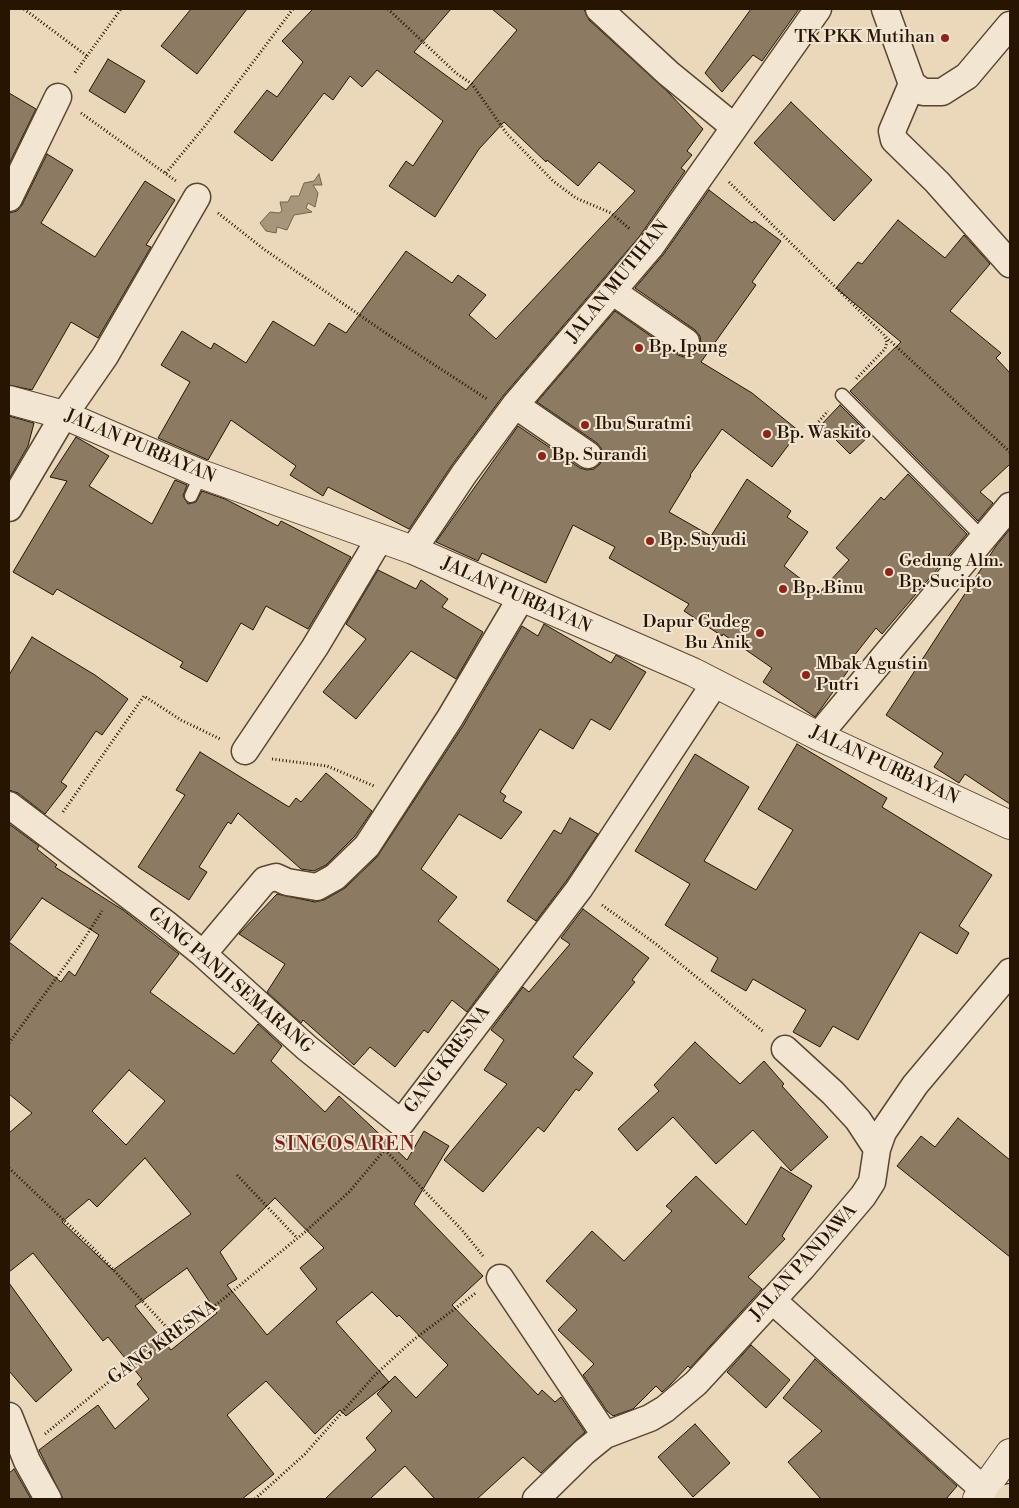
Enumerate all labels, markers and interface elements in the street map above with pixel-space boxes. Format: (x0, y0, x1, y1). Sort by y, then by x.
place label: TK PKK Mutihan (794, 27, 935, 49)
marker: TK PKK Mutihan (939, 32, 951, 44)
street label: JALAN MUTIHAN (562, 217, 674, 347)
place label: Bp. Ipung (649, 337, 727, 359)
marker: Bp. Ipung (633, 342, 645, 354)
street label: JALAN PURBAYAN (61, 406, 219, 488)
place label: Ibu Suratmi (595, 414, 692, 436)
marker: Ibu Suratmi (579, 419, 591, 431)
place label: Bp. Waskito (777, 423, 871, 445)
marker: Bp. Waskito (761, 428, 773, 440)
place label: Bp. Surandi (552, 445, 647, 467)
marker: Bp. Surandi (536, 450, 548, 462)
place label: Bp. Suyudi (660, 530, 747, 552)
marker: Bp. Suyudi (644, 535, 656, 547)
place label: Gedung Alm. Bp. Sucipto (899, 551, 1003, 594)
street label: JALAN PURBAYAN (438, 553, 594, 639)
marker: Gedung Alm. Bp. Sucipto (883, 566, 895, 578)
place label: Bp. Binu (793, 578, 863, 600)
marker: Bp. Binu (777, 583, 789, 595)
place label: Dapur Gudeg Bu Anik (643, 612, 750, 654)
marker: Dapur Gudeg Bu Anik (754, 627, 766, 639)
place label: Mbak Agustin Putri (816, 654, 928, 696)
marker: Mbak Agustin Putri (800, 669, 812, 681)
street label: JALAN PURBAYAN (806, 722, 962, 810)
street label: GANG PANJI SEMARANG (143, 903, 317, 1059)
street label: GANG KRESNA (401, 1002, 495, 1118)
district label: SINGOSAREN (273, 1133, 417, 1157)
street label: JALAN PANDAWA (746, 1200, 862, 1326)
street label: GANG KRESNA (104, 1296, 222, 1390)

